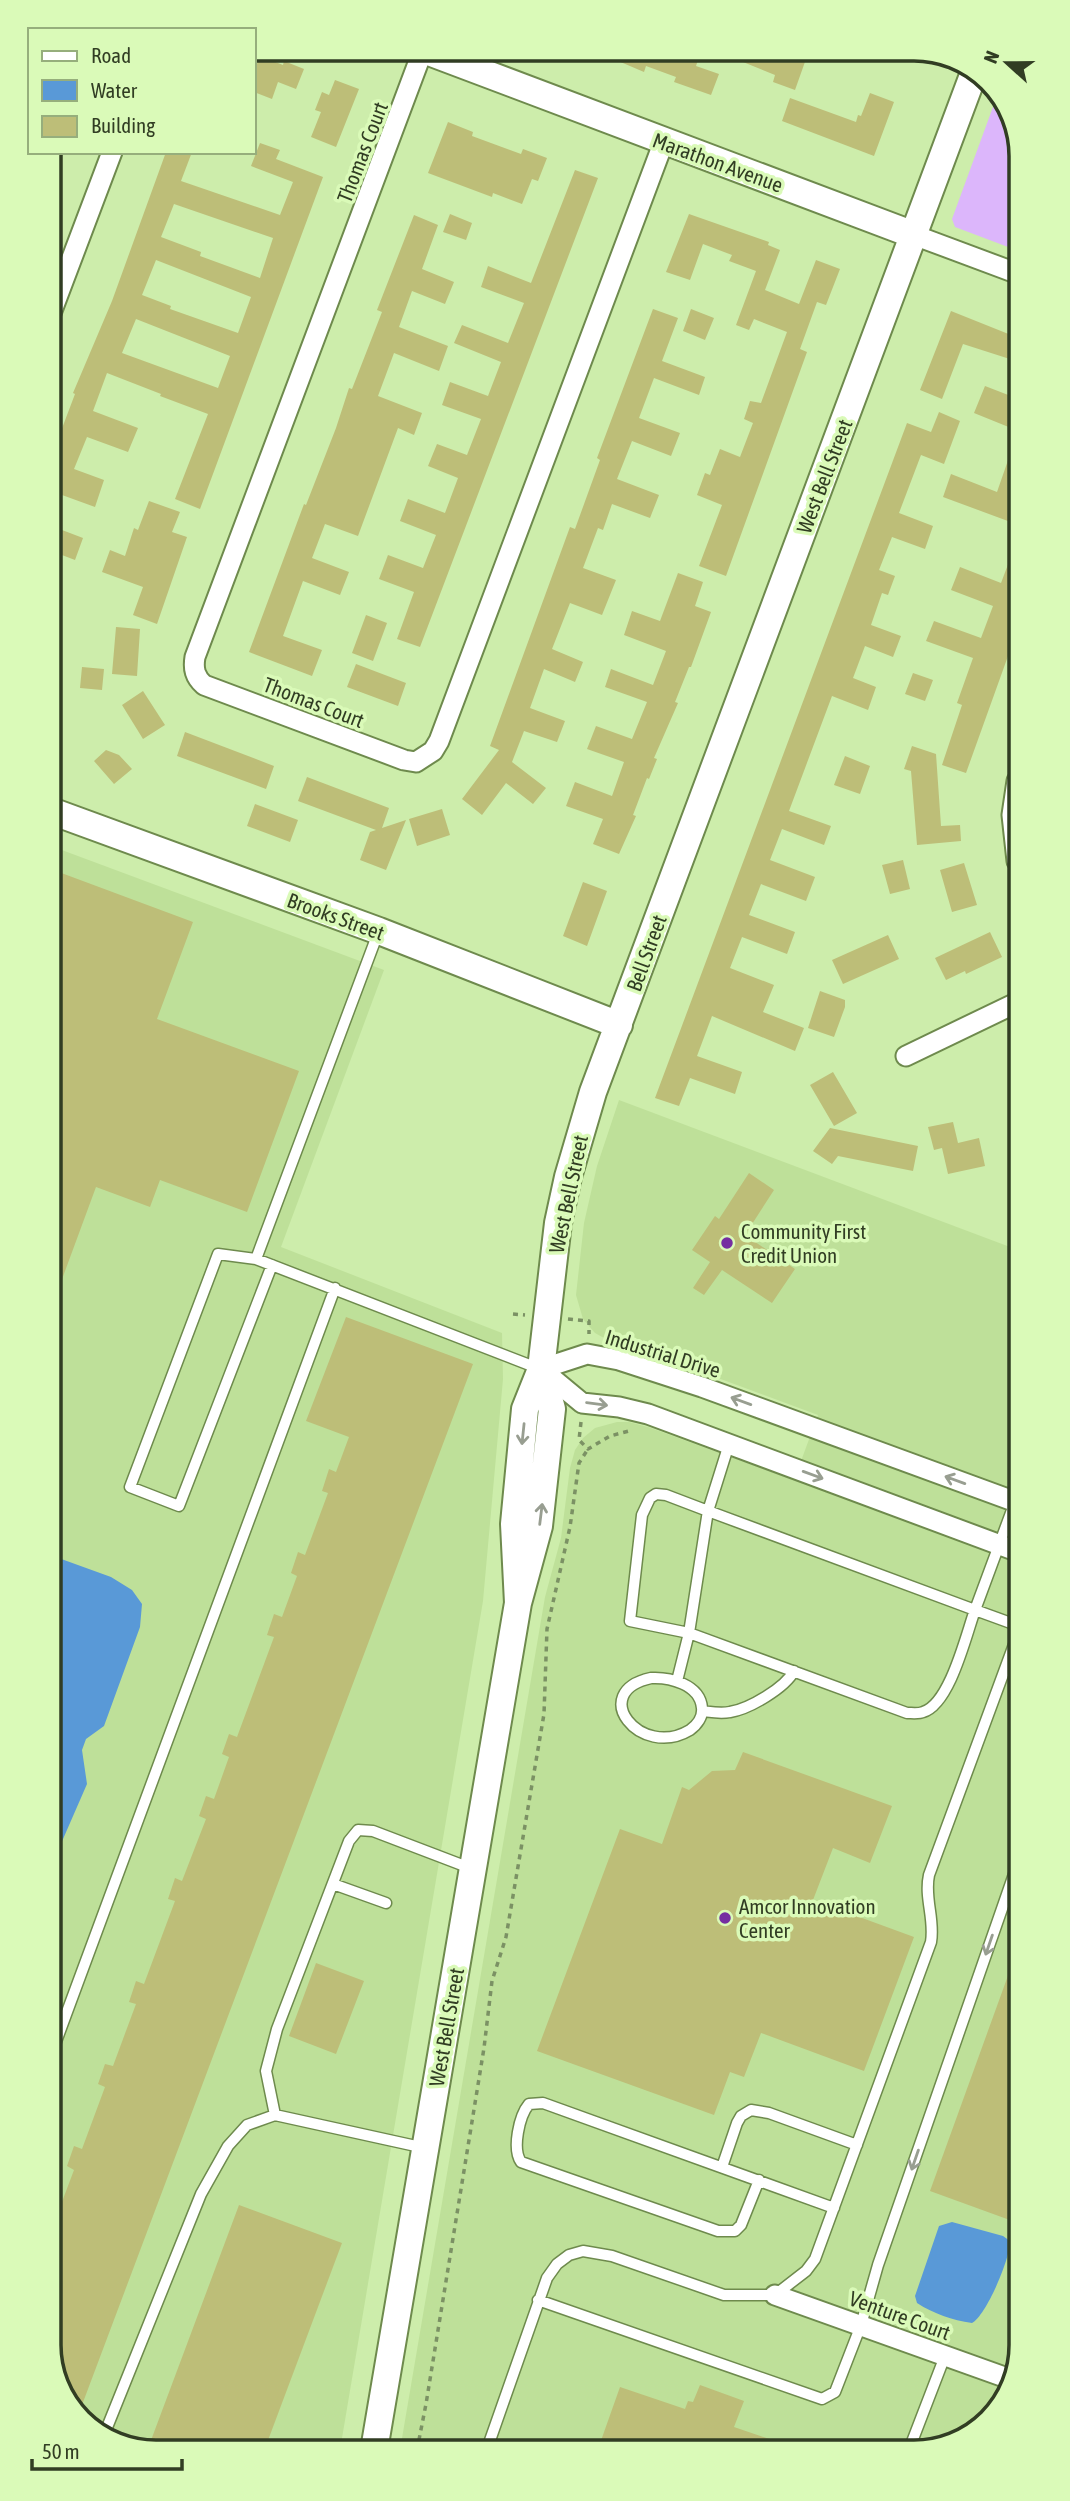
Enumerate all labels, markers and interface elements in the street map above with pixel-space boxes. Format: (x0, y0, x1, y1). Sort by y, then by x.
legend (28, 28, 256, 154)
north arrow (972, 28, 1042, 98)
text: Road (91, 43, 131, 67)
text: N (979, 48, 1003, 66)
text: Water (91, 78, 138, 102)
street label: Thomas Court (332, 98, 392, 206)
text: Building (91, 113, 155, 137)
street label: Marathon Avenue (650, 127, 786, 197)
street label: West Bell Street (791, 416, 857, 536)
street label: Thomas Court (260, 672, 368, 732)
street label: Brooks Street (284, 887, 388, 945)
street label: Bell Street (621, 912, 671, 994)
street label: West Bell Street (544, 1133, 592, 1255)
place label: Community First Credit Union (741, 1219, 866, 1267)
marker: Community First Credit Union (719, 1235, 735, 1251)
street label: Industrial Drive (603, 1324, 723, 1382)
one-way arrow (731, 1394, 753, 1407)
one-way arrow (585, 1398, 608, 1411)
one-way arrow (516, 1423, 529, 1445)
one-way arrow (801, 1470, 823, 1482)
one-way arrow (944, 1473, 966, 1485)
one-way arrow (534, 1503, 547, 1525)
place label: Amcor Innovation Center (739, 1894, 876, 1942)
marker: Amcor Innovation Center (717, 1910, 733, 1926)
one-way arrow (982, 1934, 995, 1956)
street label: West Bell Street (424, 1966, 468, 2088)
one-way arrow (908, 2149, 921, 2171)
street label: Venture Court (846, 2286, 954, 2344)
scale bar (32, 2428, 182, 2472)
text: 50 m (42, 2439, 80, 2463)

